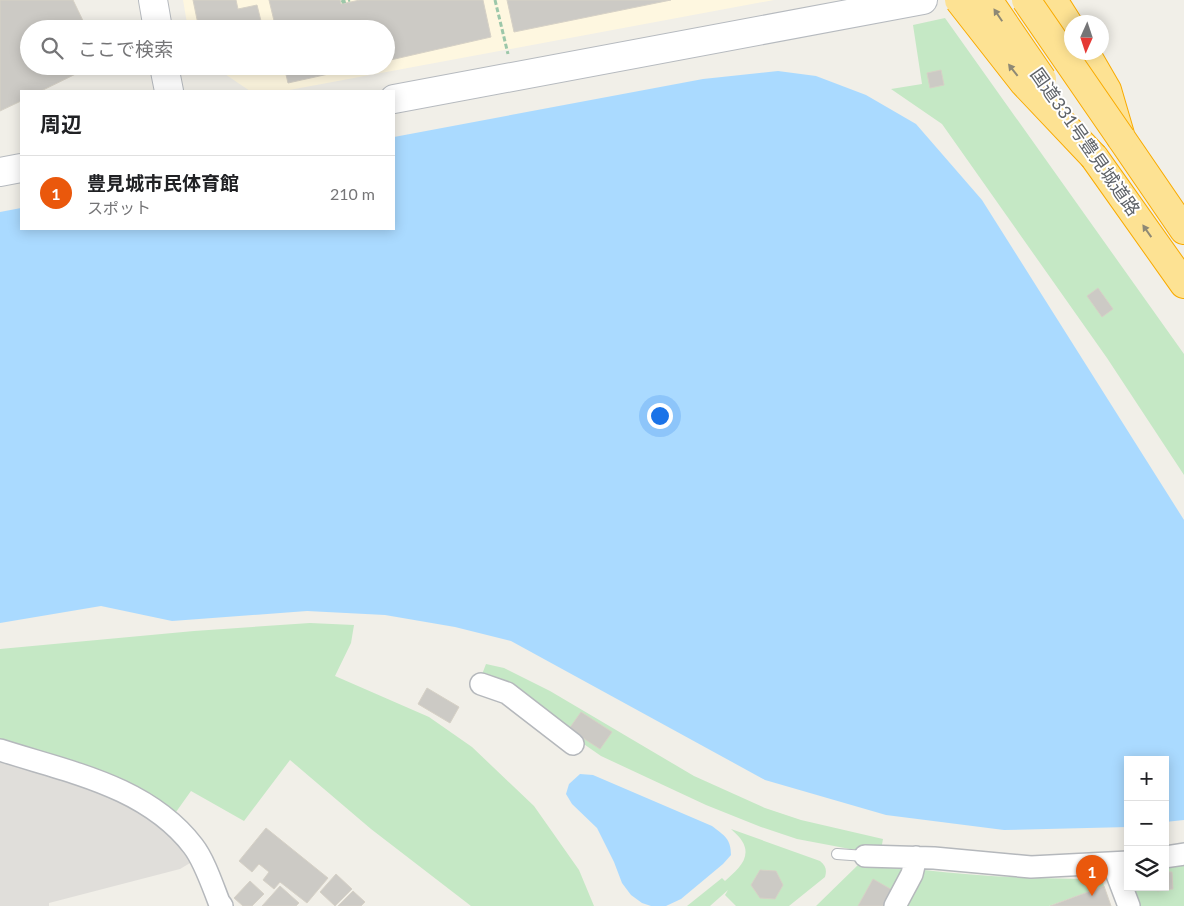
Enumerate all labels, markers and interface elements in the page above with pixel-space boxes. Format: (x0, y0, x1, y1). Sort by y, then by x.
one-way arrow (994, 9, 1003, 22)
north arrow (1064, 15, 1109, 60)
search box (20, 20, 395, 75)
icon: search (38, 34, 66, 62)
text: ここで検索 (78, 37, 173, 60)
street label: 国道331号豊見城道路 (1027, 63, 1145, 220)
one-way arrow (1008, 64, 1019, 77)
text: 周辺 (40, 111, 82, 136)
text: 豊見城市民体育館 (87, 171, 239, 194)
text: 1 (51, 184, 61, 203)
text: 210 m (330, 184, 375, 203)
text: スポット (87, 198, 151, 217)
one-way arrow (1142, 224, 1152, 238)
your location (647, 403, 673, 429)
map controls (1124, 756, 1169, 891)
button: + (1124, 756, 1169, 801)
button: − (1124, 801, 1169, 846)
button: layers (1124, 846, 1169, 891)
pin: 1 (1076, 855, 1108, 896)

